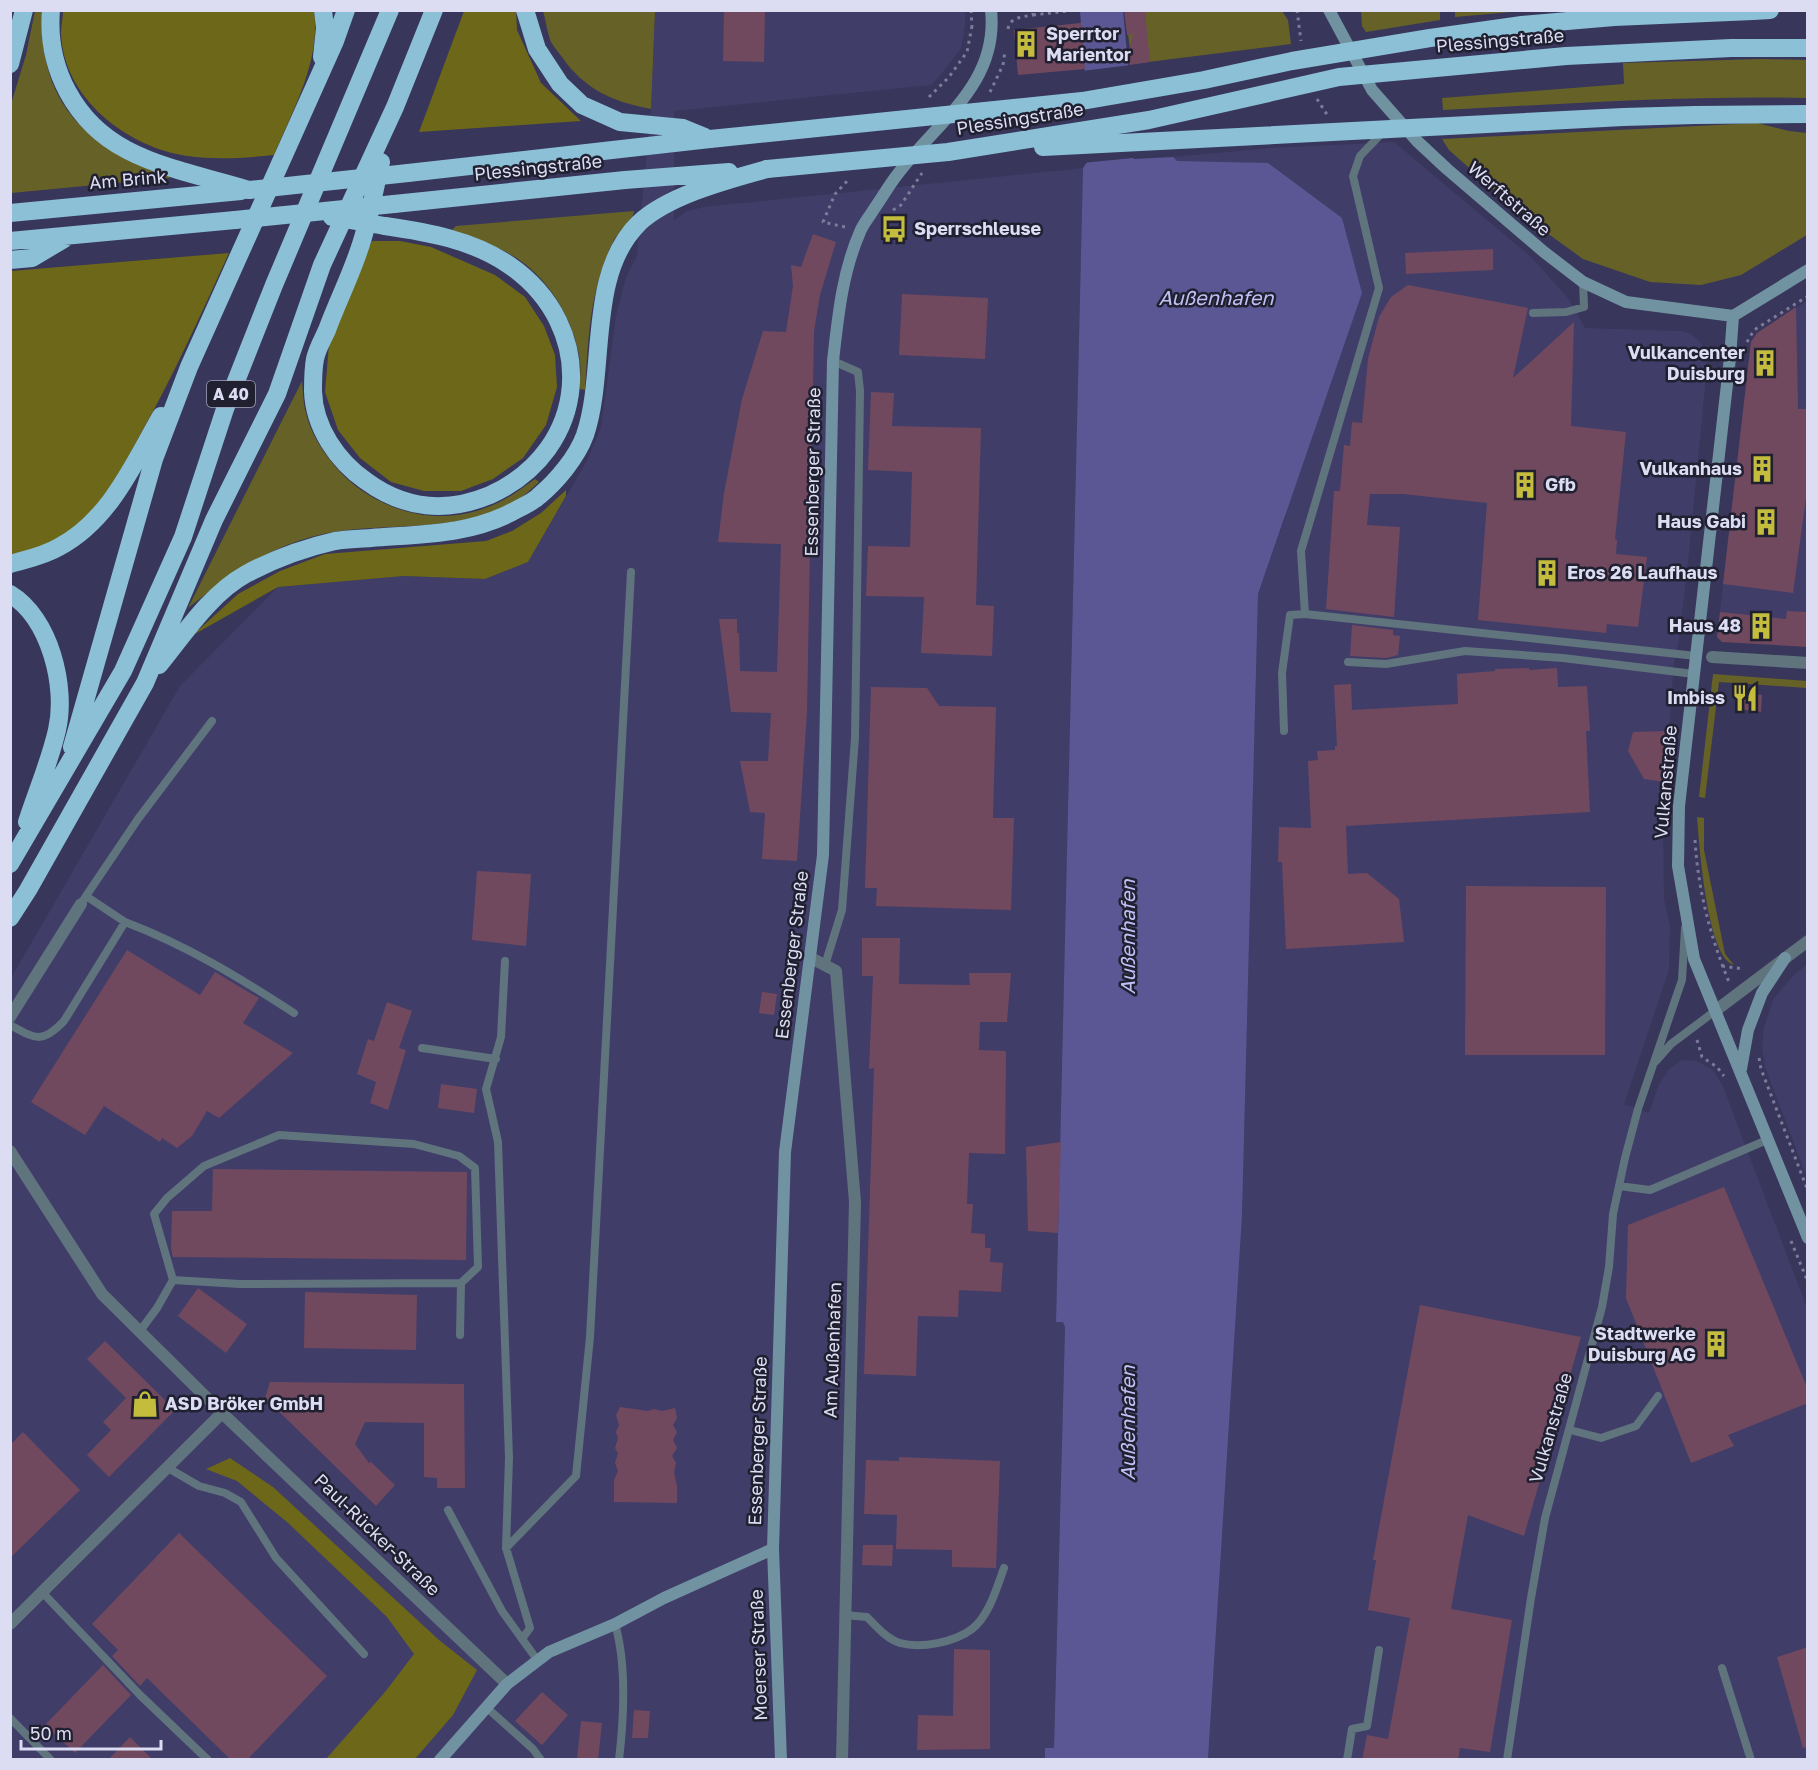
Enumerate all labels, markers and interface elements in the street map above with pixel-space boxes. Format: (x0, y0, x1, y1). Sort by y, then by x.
place label: Sperrtor Marientor (1046, 22, 1131, 65)
street label: Plessingstraße (1435, 23, 1565, 57)
building icon: Sperrtor Marientor (1011, 29, 1041, 59)
street label: Plessingstraße (955, 97, 1085, 139)
street label: Plessingstraße (473, 149, 603, 185)
street label: Werftstraße (1464, 156, 1556, 240)
street label: Am Brink (88, 165, 168, 193)
bus stop icon: Sperrschleuse (879, 214, 909, 244)
place label: Sperrschleuse (914, 217, 1041, 239)
water label: Außenhafen (1158, 285, 1274, 309)
place label: Vulkancenter Duisburg (1628, 341, 1745, 384)
building icon: Vulkancenter Duisburg (1750, 348, 1780, 378)
road number: A 40 (207, 381, 255, 407)
street label: Essenberger Straße (800, 387, 824, 557)
building icon: Vulkanhaus (1747, 454, 1777, 484)
place label: Vulkanhaus (1639, 457, 1742, 479)
building icon: Gfb (1510, 470, 1540, 500)
place label: Gfb (1545, 473, 1576, 495)
building icon: Haus Gabi (1751, 507, 1781, 537)
place label: Haus Gabi (1657, 510, 1746, 532)
building icon: Eros 26 Laufhaus (1532, 558, 1562, 588)
place label: Eros 26 Laufhaus (1567, 561, 1718, 583)
building icon: Haus 48 (1746, 611, 1776, 641)
place label: Haus 48 (1669, 614, 1741, 636)
restaurant icon: Imbiss (1730, 683, 1760, 713)
place label: Imbiss (1667, 686, 1725, 708)
street label: Vulkanstraße (1649, 724, 1681, 840)
street label: Essenberger Straße (770, 870, 812, 1040)
water label: Außenhafen (1115, 879, 1139, 995)
street label: Am Außenhafen (819, 1282, 845, 1418)
place label: Stadtwerke Duisburg AG (1588, 1322, 1696, 1365)
building icon: Stadtwerke Duisburg AG (1701, 1329, 1731, 1359)
street label: Essenberger Straße (743, 1356, 771, 1526)
water label: Außenhafen (1115, 1365, 1139, 1481)
street label: Vulkanstraße (1524, 1370, 1576, 1485)
shop icon: ASD Bröker GmbH (130, 1389, 160, 1419)
place label: ASD Bröker GmbH (165, 1392, 323, 1414)
street label: Paul-Rücker-Straße (310, 1469, 445, 1600)
street label: Moerser Straße (745, 1589, 771, 1721)
scale bar (21, 1713, 160, 1751)
text: 50 m (30, 1722, 72, 1744)

